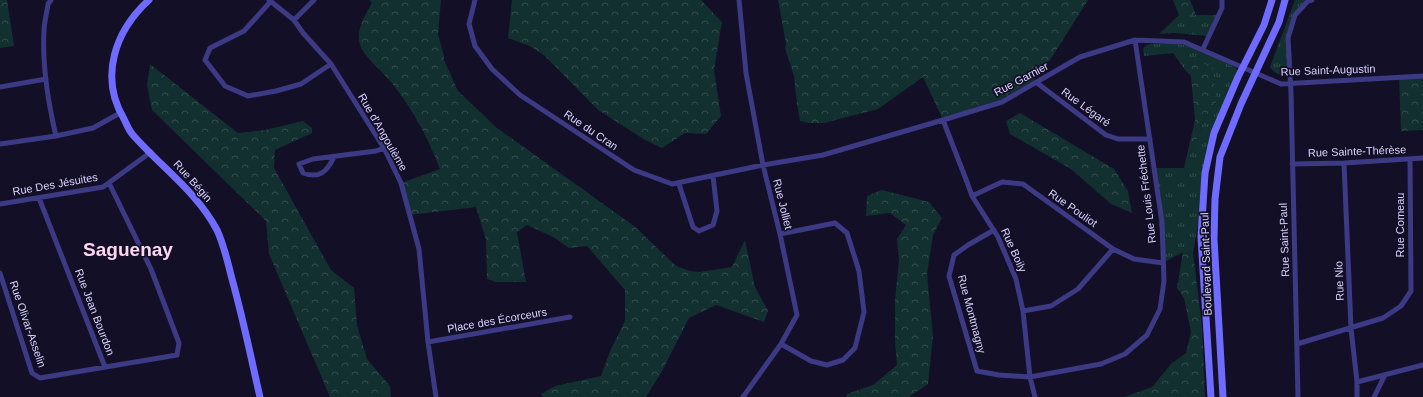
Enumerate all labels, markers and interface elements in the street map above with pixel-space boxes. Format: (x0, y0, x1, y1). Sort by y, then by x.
street label: Rue Garnier (992, 59, 1051, 98)
street label: Rue Saint-Augustin (1280, 62, 1376, 78)
street label: Rue Légaré (1059, 85, 1113, 129)
street label: Rue d'Angoulème (356, 91, 410, 173)
street label: Rue du Cran (562, 108, 620, 152)
street label: Rue Sainte-Thérèse (1308, 143, 1406, 159)
street label: Rue Louis Fréchette (1134, 144, 1158, 244)
street label: Rue Bégin (171, 158, 215, 204)
street label: Rue Des Jésuites (12, 171, 99, 197)
street label: Rue Jolliet (771, 178, 795, 230)
street label: Rue Pouliot (1046, 187, 1100, 229)
street label: Rue Comeau (1394, 193, 1406, 257)
street label: Rue Saint-Paul (1277, 203, 1291, 277)
street label: Boulevard Saint-Paul (1198, 212, 1214, 316)
street label: Rue Boily (999, 226, 1029, 274)
district label: Saguenay (83, 239, 173, 260)
street label: Rue Nio (1332, 261, 1346, 301)
street label: Rue Jean Bourdon (73, 267, 117, 357)
street label: Rue Montmagny (956, 273, 988, 355)
street label: Rue Olivar-Asselin (7, 279, 49, 369)
street label: Place des Écorceurs (446, 305, 548, 335)

